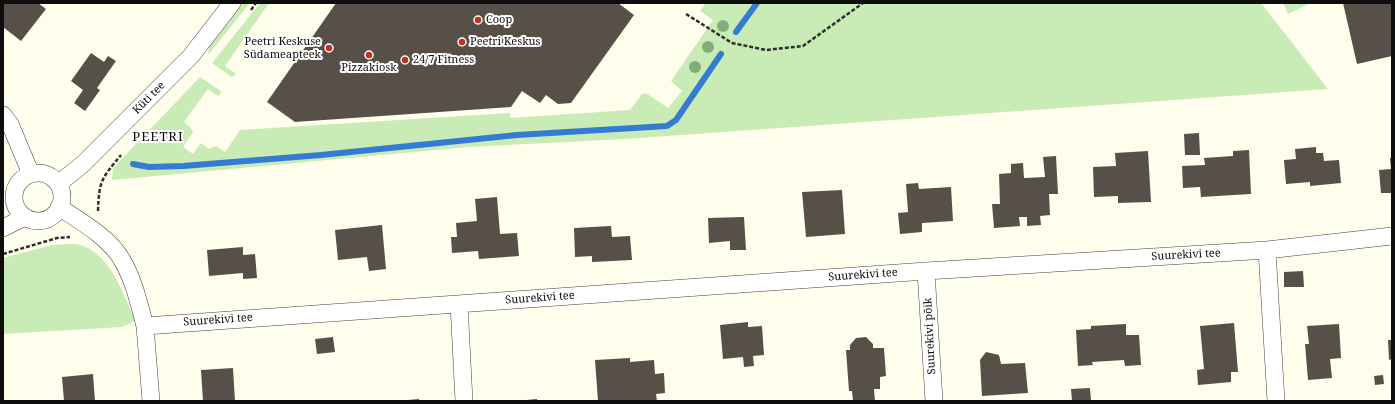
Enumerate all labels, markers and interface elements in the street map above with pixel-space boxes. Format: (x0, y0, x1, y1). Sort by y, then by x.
place label: Coop (486, 13, 512, 27)
marker: Coop (473, 15, 483, 25)
place label: Peetri Keskuse Südameapteek (244, 35, 321, 61)
place label: Peetri Keskus (470, 35, 541, 49)
marker: Peetri Keskus (457, 37, 467, 47)
marker: Peetri Keskuse Südameapteek (324, 43, 334, 53)
marker: Pizzakiosk (364, 50, 374, 60)
place label: 24/7 Fitness (413, 53, 474, 67)
marker: 24/7 Fitness (400, 55, 410, 65)
place label: Pizzakiosk (341, 61, 397, 75)
street label: Küti tee (130, 79, 168, 117)
district label: PEETRI (132, 129, 184, 145)
street label: Suurekivi tee (1151, 247, 1221, 263)
street label: Suurekivi tee (828, 266, 898, 284)
street label: Suurekivi tee (505, 289, 575, 307)
street label: Suurekivi põik (921, 297, 939, 375)
street label: Suurekivi tee (183, 311, 253, 329)

